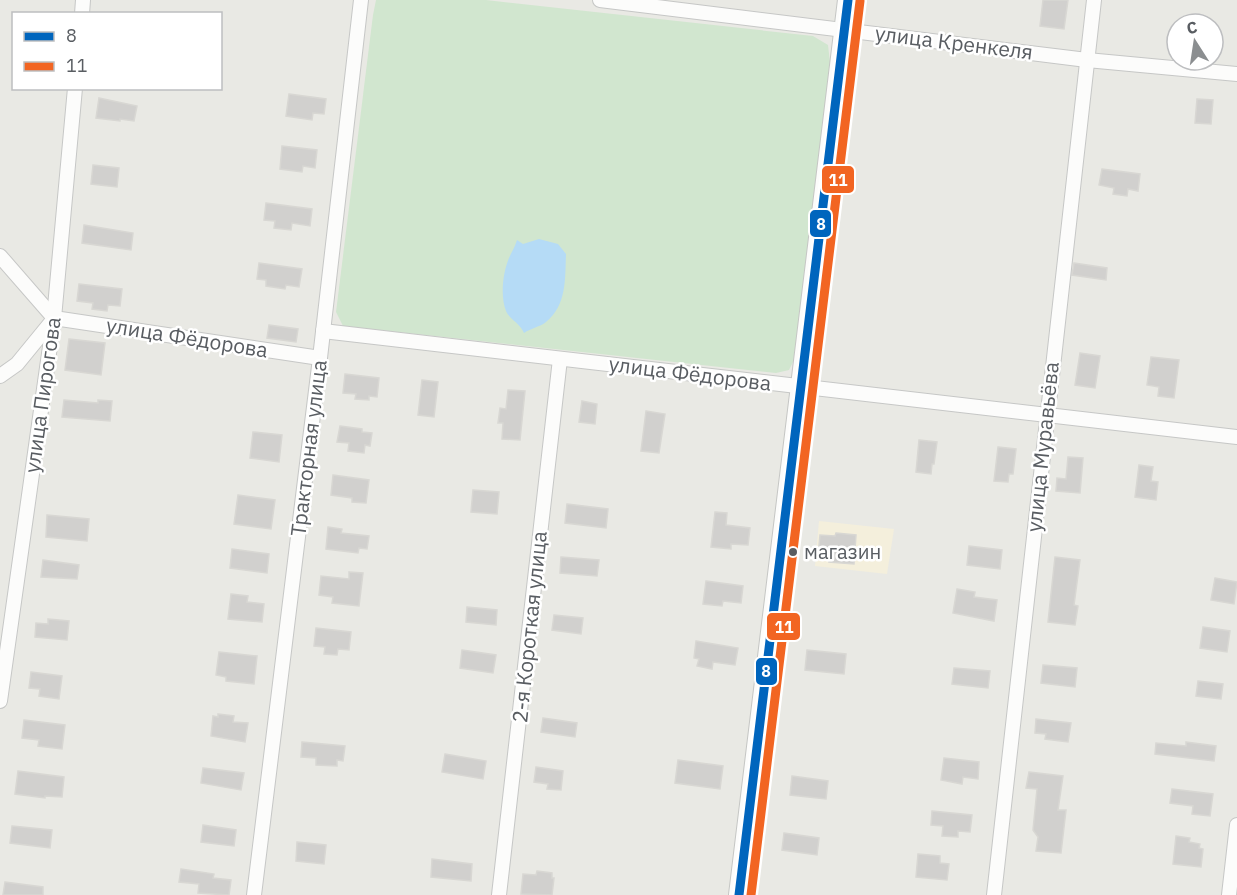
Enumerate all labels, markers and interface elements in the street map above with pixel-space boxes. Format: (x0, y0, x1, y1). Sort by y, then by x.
legend (12, 12, 222, 90)
north arrow (1165, 12, 1225, 72)
text: С (1185, 16, 1199, 38)
street label: улица Кренкеля (874, 18, 1035, 66)
text: 8 (66, 24, 77, 47)
text: 11 (66, 54, 88, 77)
line badge: 11 (821, 165, 855, 194)
text: 11 (828, 170, 848, 190)
line badge: 8 (809, 209, 832, 238)
text: 8 (816, 214, 826, 234)
street label: улица Фёдорова (104, 310, 270, 364)
street label: улица Пирогова (17, 315, 67, 475)
street label: улица Фёдорова (607, 349, 773, 397)
street label: Тракторная улица (283, 358, 333, 538)
street label: улица Муравьёва (1019, 360, 1065, 533)
street label: 2-я Короткая улица (505, 530, 553, 724)
place label: магазин (804, 538, 881, 565)
marker: магазин (787, 546, 799, 558)
line badge: 11 (766, 612, 801, 641)
text: 11 (774, 617, 794, 637)
line badge: 8 (755, 657, 778, 686)
text: 8 (761, 661, 771, 681)

